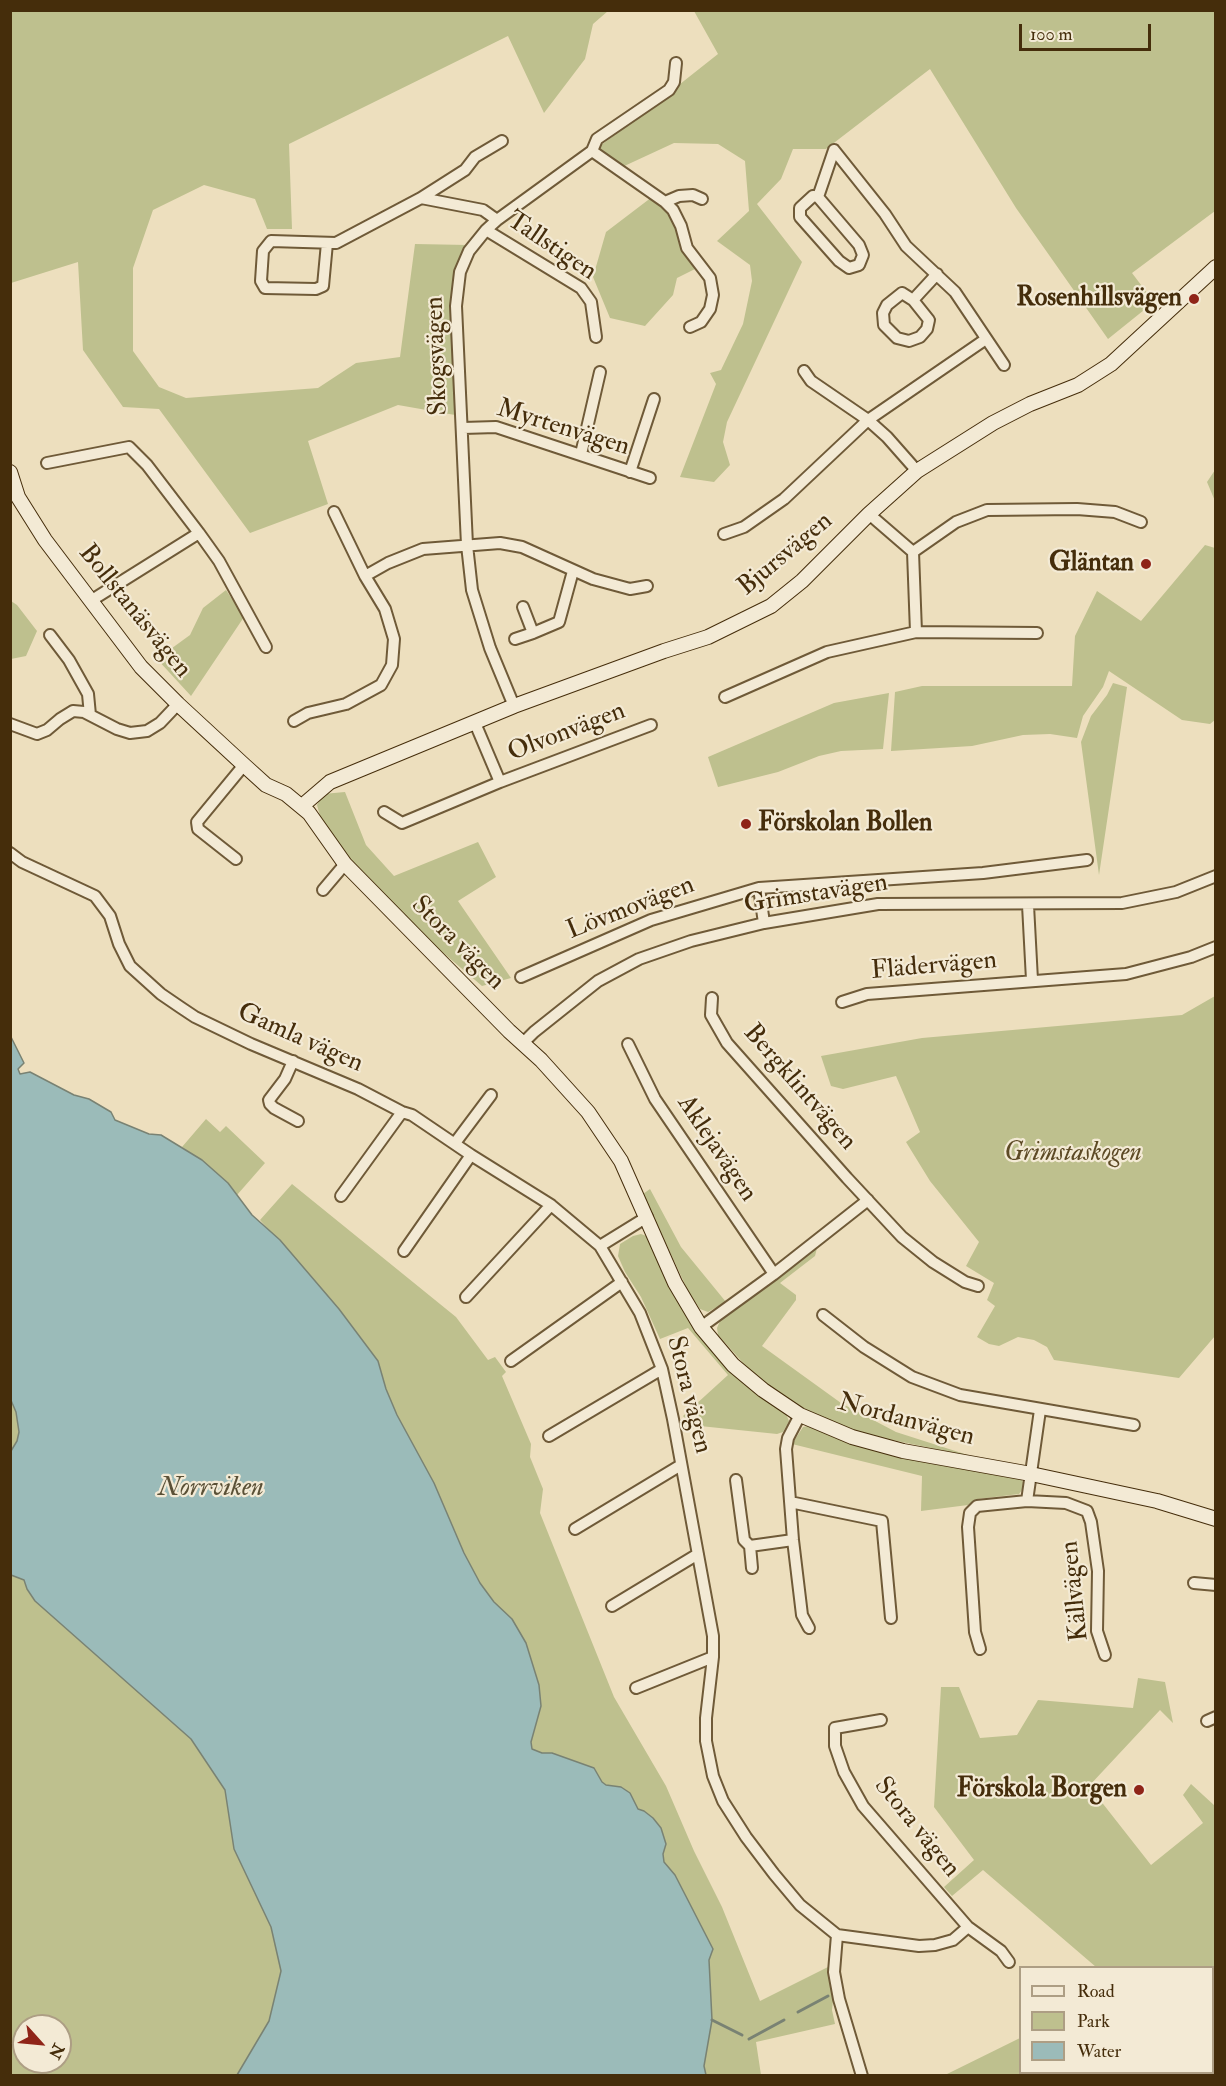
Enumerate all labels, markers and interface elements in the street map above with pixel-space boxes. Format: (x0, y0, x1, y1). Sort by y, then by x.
scale bar (1022, 12, 1154, 50)
text: 100 m (1030, 23, 1073, 46)
street label: Tallstigen (500, 206, 602, 288)
place label: Rosenhillsvägen (1016, 283, 1182, 315)
marker: Rosenhillsvägen (1187, 292, 1201, 306)
street label: Skogsvägen (420, 296, 456, 416)
street label: Myrtenvägen (493, 394, 633, 464)
street label: Bjursvägen (732, 506, 840, 604)
street label: Bollstanäsvägen (71, 539, 197, 685)
place label: Gläntan (1049, 548, 1134, 580)
marker: Gläntan (1139, 557, 1153, 571)
street label: Olvonvägen (504, 696, 630, 770)
place label: Förskolan Bollen (758, 808, 932, 840)
marker: Förskolan Bollen (739, 817, 753, 831)
street label: Grimstavägen (742, 868, 890, 922)
street label: Lövmovägen (563, 870, 699, 948)
street label: Stora vägen (404, 891, 510, 997)
street label: Flädervägen (870, 946, 998, 988)
street label: Gamla vägen (232, 997, 368, 1081)
street label: Bergklintvägen (736, 1019, 862, 1157)
street label: Aklejavägen (669, 1090, 763, 1208)
park label: Grimstaskogen (1004, 1138, 1142, 1170)
street label: Stora vägen (658, 1333, 718, 1457)
street label: Nordanvägen (834, 1388, 978, 1454)
water label: Norrviken (158, 1473, 264, 1505)
street label: Källvägen (1055, 1539, 1097, 1643)
street label: Stora vägen (866, 1772, 966, 1884)
place label: Förskola Borgen (957, 1774, 1127, 1806)
marker: Förskola Borgen (1132, 1783, 1146, 1797)
legend (1019, 1966, 1214, 2074)
text: Road (1077, 1980, 1115, 2003)
text: Park (1077, 2010, 1110, 2033)
north arrow (12, 2014, 72, 2074)
text: N (44, 2040, 68, 2062)
text: Water (1077, 2040, 1121, 2063)

